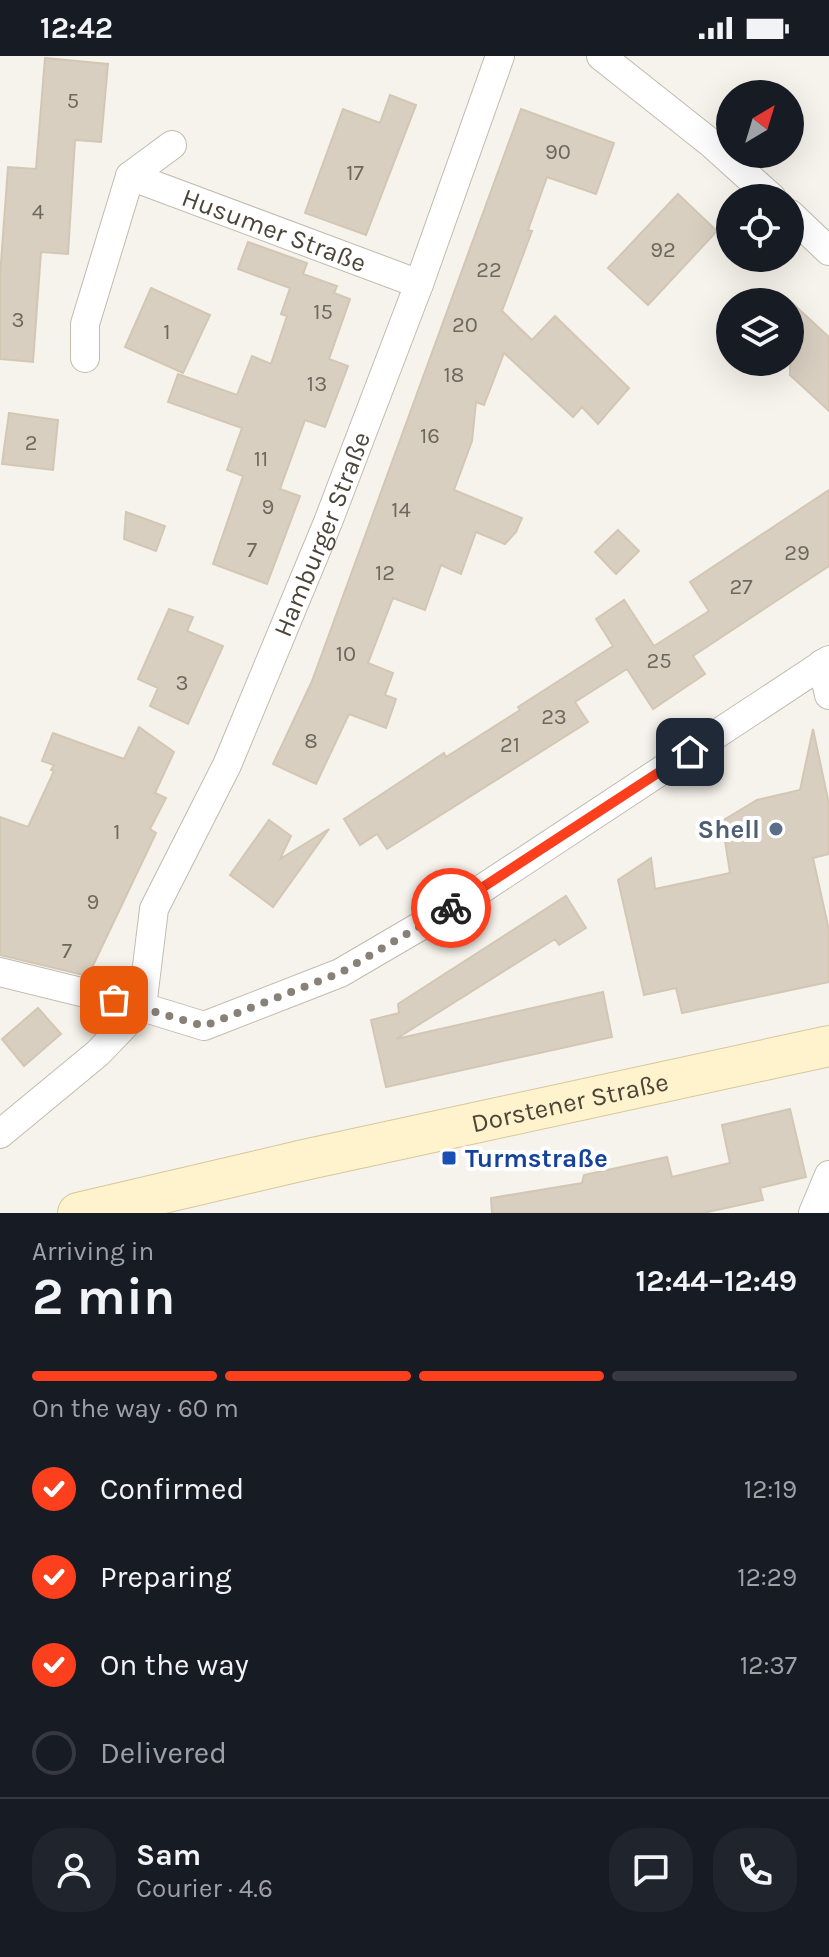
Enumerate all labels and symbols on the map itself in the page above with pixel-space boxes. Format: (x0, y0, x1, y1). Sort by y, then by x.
north arrow (716, 80, 804, 168)
house number: 5 (67, 88, 79, 114)
house number: 90 (545, 139, 571, 165)
house number: 17 (346, 160, 364, 186)
street label: Husumer Straße (178, 182, 371, 279)
house number: 4 (32, 199, 44, 225)
house number: 92 (650, 237, 676, 263)
house number: 22 (476, 257, 502, 283)
house number: 15 (313, 299, 333, 325)
house number: 3 (12, 307, 25, 333)
house number: 20 (452, 312, 478, 338)
house number: 1 (163, 319, 171, 345)
house number: 18 (444, 362, 464, 388)
house number: 13 (307, 371, 327, 397)
house number: 16 (420, 423, 440, 449)
street label: Hamburger Straße (267, 427, 377, 642)
house number: 2 (25, 430, 37, 456)
house number: 11 (254, 446, 268, 472)
house number: 9 (262, 494, 274, 520)
house number: 14 (391, 497, 411, 523)
house number: 7 (247, 537, 257, 563)
house number: 29 (784, 540, 810, 566)
house number: 12 (375, 560, 395, 586)
house number: 27 (729, 574, 753, 600)
house number: 10 (336, 641, 356, 667)
house number: 25 (646, 648, 672, 674)
house number: 3 (176, 670, 189, 696)
house number: 23 (541, 704, 567, 730)
pin (656, 718, 724, 786)
house number: 8 (304, 728, 318, 754)
house number: 21 (500, 732, 520, 758)
place label: Shell (698, 814, 760, 845)
house number: 1 (113, 819, 121, 845)
marker: Shell (767, 820, 785, 838)
courier (411, 868, 491, 948)
house number: 9 (87, 889, 99, 915)
house number: 7 (62, 938, 72, 964)
pin (80, 966, 148, 1034)
street label: Dorstener Straße (468, 1066, 671, 1139)
place label: Turmstraße (465, 1143, 608, 1174)
marker: Turmstraße (440, 1149, 458, 1167)

